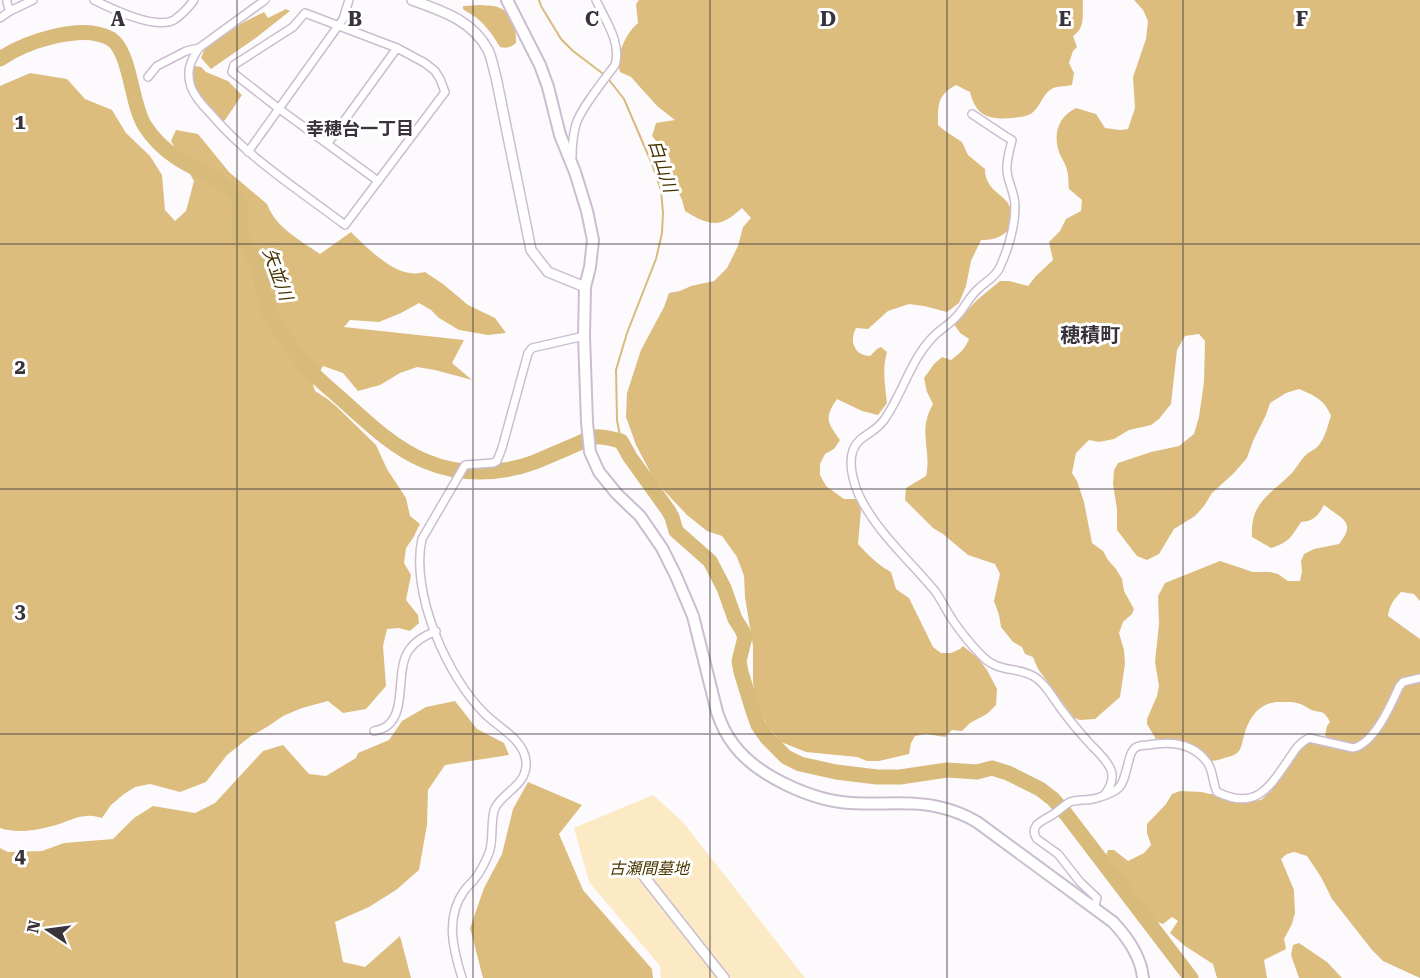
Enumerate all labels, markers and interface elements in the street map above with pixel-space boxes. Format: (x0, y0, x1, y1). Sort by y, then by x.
text: A (111, 7, 126, 31)
text: B (348, 7, 362, 31)
text: C (585, 7, 599, 31)
text: D (820, 7, 836, 31)
text: E (1059, 7, 1072, 31)
text: F (1296, 7, 1308, 31)
text: 1 (14, 110, 26, 134)
district label: 幸穂台一丁目 (306, 118, 414, 139)
water label: 白山川 (645, 137, 682, 197)
water label: 矢並川 (259, 245, 298, 305)
district label: 穂積町 (1060, 323, 1120, 347)
text: 2 (14, 355, 26, 379)
text: 3 (14, 599, 26, 623)
text: 4 (14, 844, 26, 868)
park label: 古瀬間墓地 (609, 859, 691, 878)
north arrow (18, 900, 78, 960)
text: N (23, 919, 45, 935)

